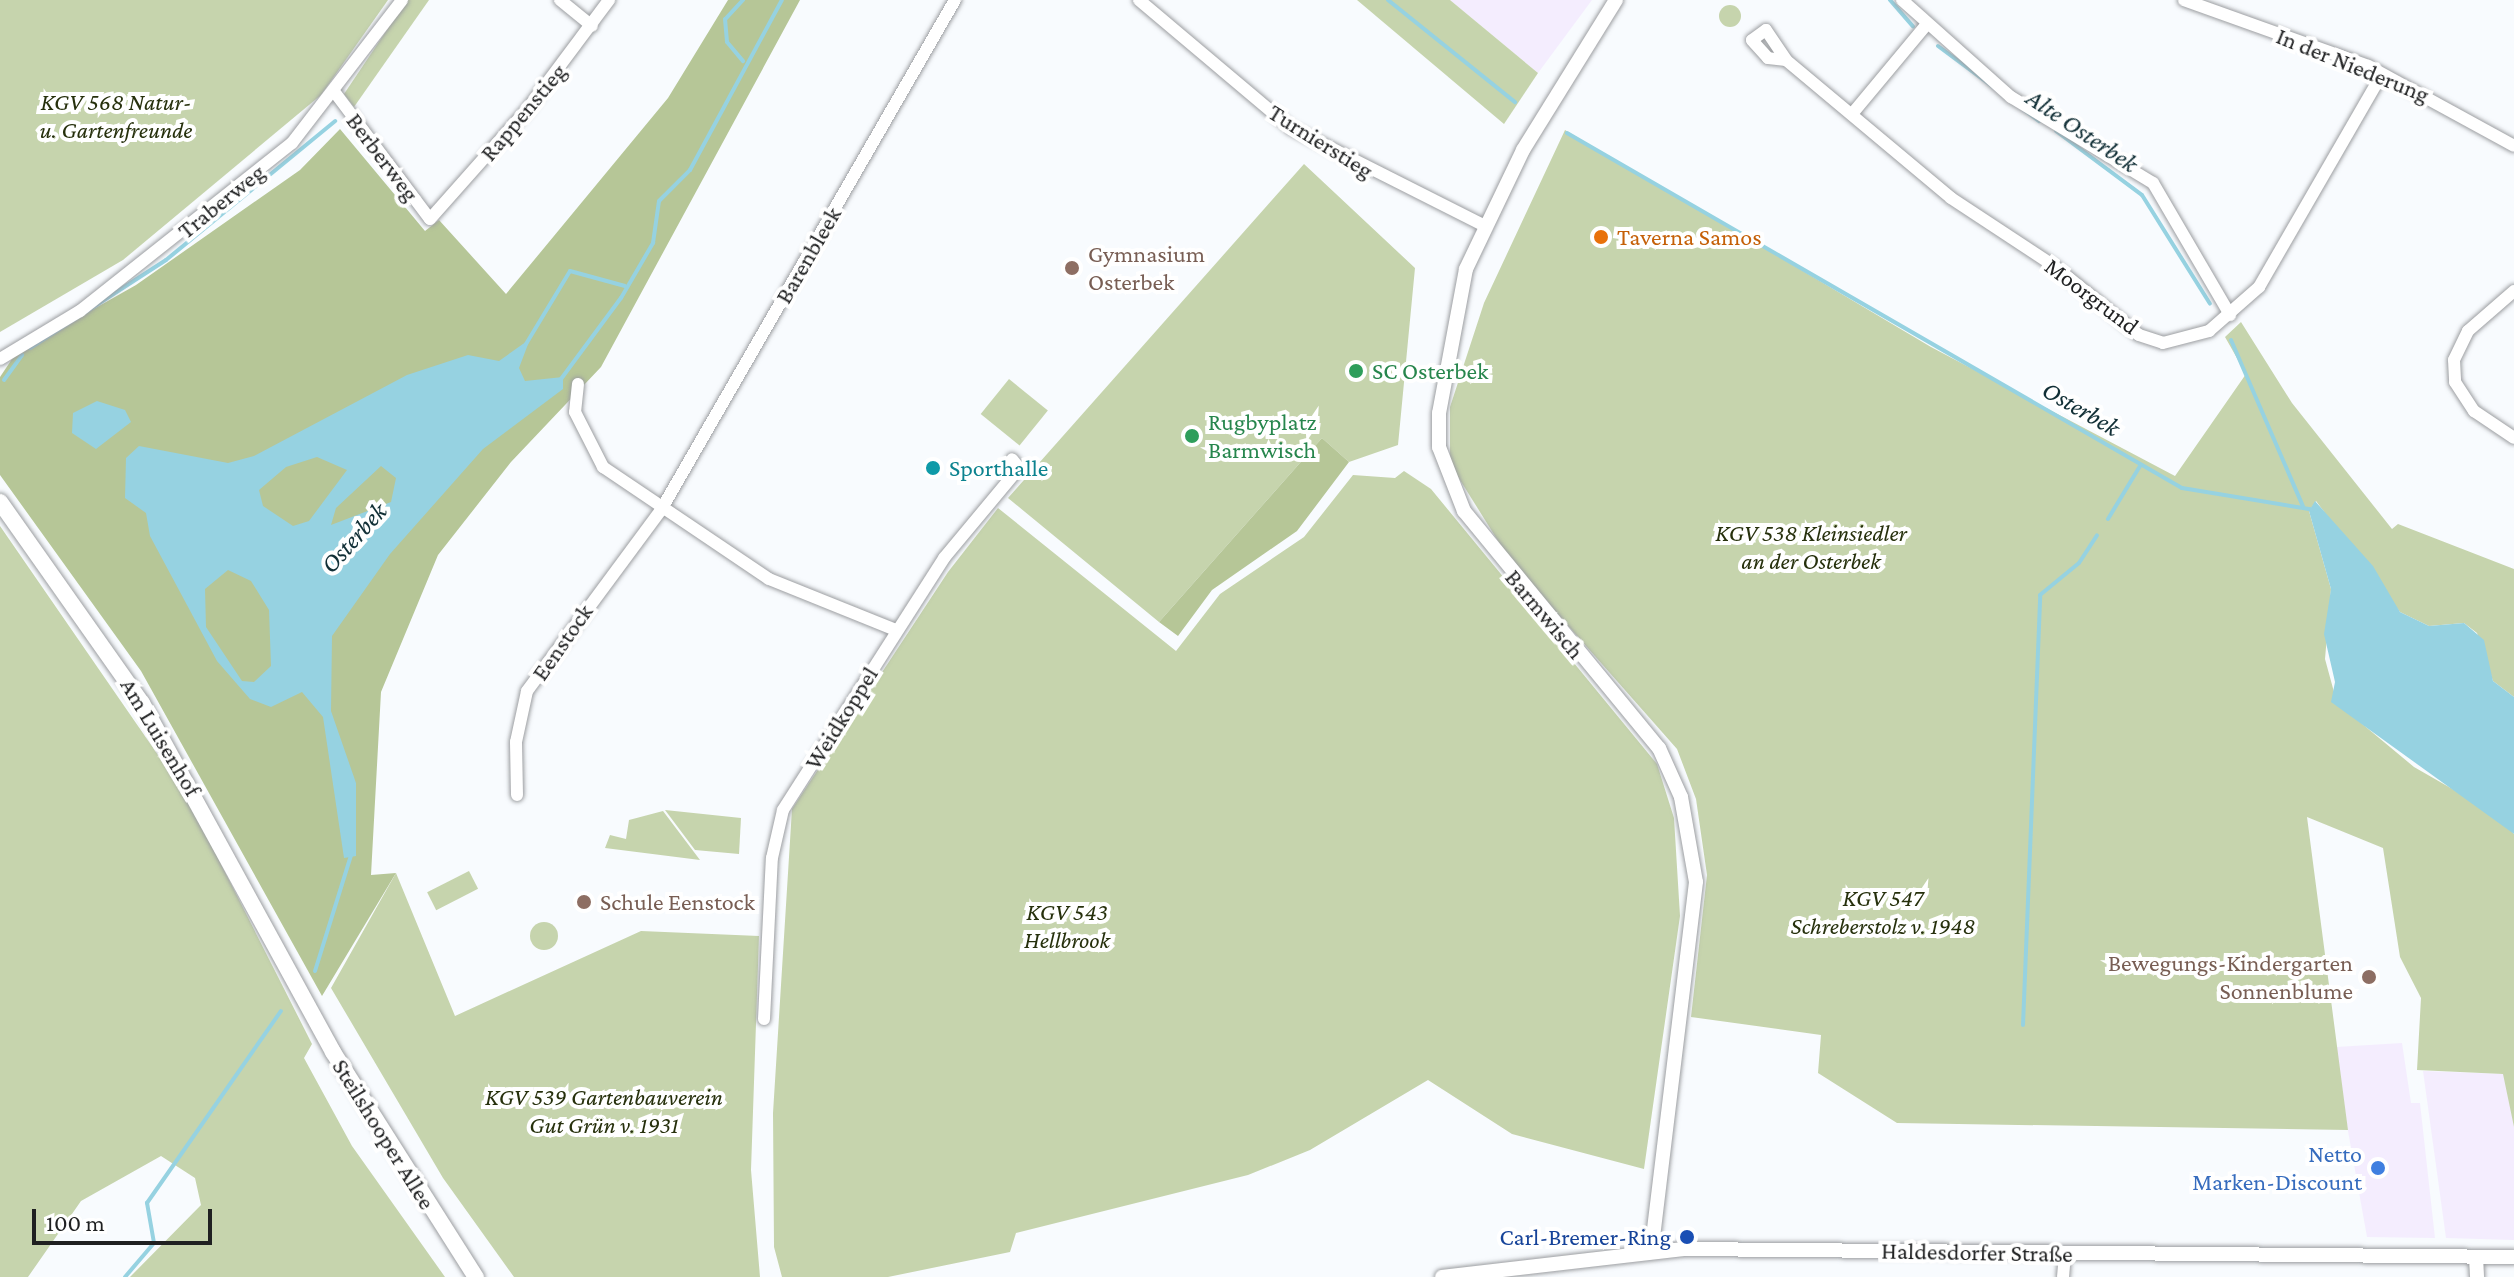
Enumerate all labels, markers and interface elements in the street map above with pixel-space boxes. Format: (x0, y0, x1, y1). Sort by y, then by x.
street label: In der Niederung (2272, 21, 2434, 109)
street label: Rappenstieg (474, 57, 572, 167)
water label: Alte Osterbek (2020, 82, 2144, 180)
park label: KGV 568 Natur- u. Gartenfreunde (40, 88, 192, 144)
street label: Turnierstieg (1263, 98, 1379, 184)
street label: Berberweg (340, 107, 426, 207)
street label: Traberweg (172, 157, 270, 245)
street label: Barenbleek (769, 202, 847, 308)
place label: Taverna Samos (1617, 223, 1762, 251)
marker: Taverna Samos (1592, 228, 1610, 246)
place label: Gymnasium Osterbek (1088, 240, 1205, 296)
street label: Moorgrund (2039, 251, 2145, 341)
marker: Gymnasium Osterbek (1063, 259, 1081, 277)
place label: SC Osterbek (1372, 357, 1488, 385)
marker: SC Osterbek (1347, 362, 1365, 380)
water label: Osterbek (2037, 374, 2125, 444)
place label: Rugbyplatz Barmwisch (1208, 408, 1317, 464)
marker: Rugbyplatz Barmwisch (1183, 427, 1201, 445)
place label: Sporthalle (949, 454, 1048, 482)
marker: Sporthalle (924, 459, 942, 477)
water label: Osterbek (314, 496, 394, 580)
park label: KGV 538 Kleinsiedler an der Osterbek (1715, 519, 1907, 575)
street label: Barmwisch (1499, 563, 1591, 665)
street label: Eenstock (525, 598, 599, 686)
street label: Weidkoppel (798, 661, 884, 775)
street label: Am Luisenhof (114, 673, 208, 801)
park label: KGV 547 Schreberstolz v. 1948 (1791, 884, 1975, 940)
place label: Schule Eenstock (600, 888, 755, 916)
marker: Schule Eenstock (575, 893, 593, 911)
park label: KGV 543 Hellbrook (1024, 898, 1110, 954)
place label: Bewegungs-Kindergarten Sonnenblume (2108, 949, 2353, 1005)
marker: Bewegungs-Kindergarten Sonnenblume (2360, 968, 2378, 986)
street label: Steilshooper Allee (326, 1054, 442, 1214)
park label: KGV 539 Gartenbauverein Gut Grün v. 1931 (485, 1083, 723, 1139)
place label: Netto Marken-Discount (2192, 1140, 2362, 1196)
marker: Netto Marken-Discount (2369, 1159, 2387, 1177)
scale bar (36, 1193, 216, 1243)
text: 100 m (46, 1209, 105, 1236)
place label: Carl-Bremer-Ring (1500, 1223, 1671, 1251)
marker: Carl-Bremer-Ring (1678, 1228, 1696, 1246)
street label: Haldesdorfer Straße (1881, 1236, 2073, 1268)

